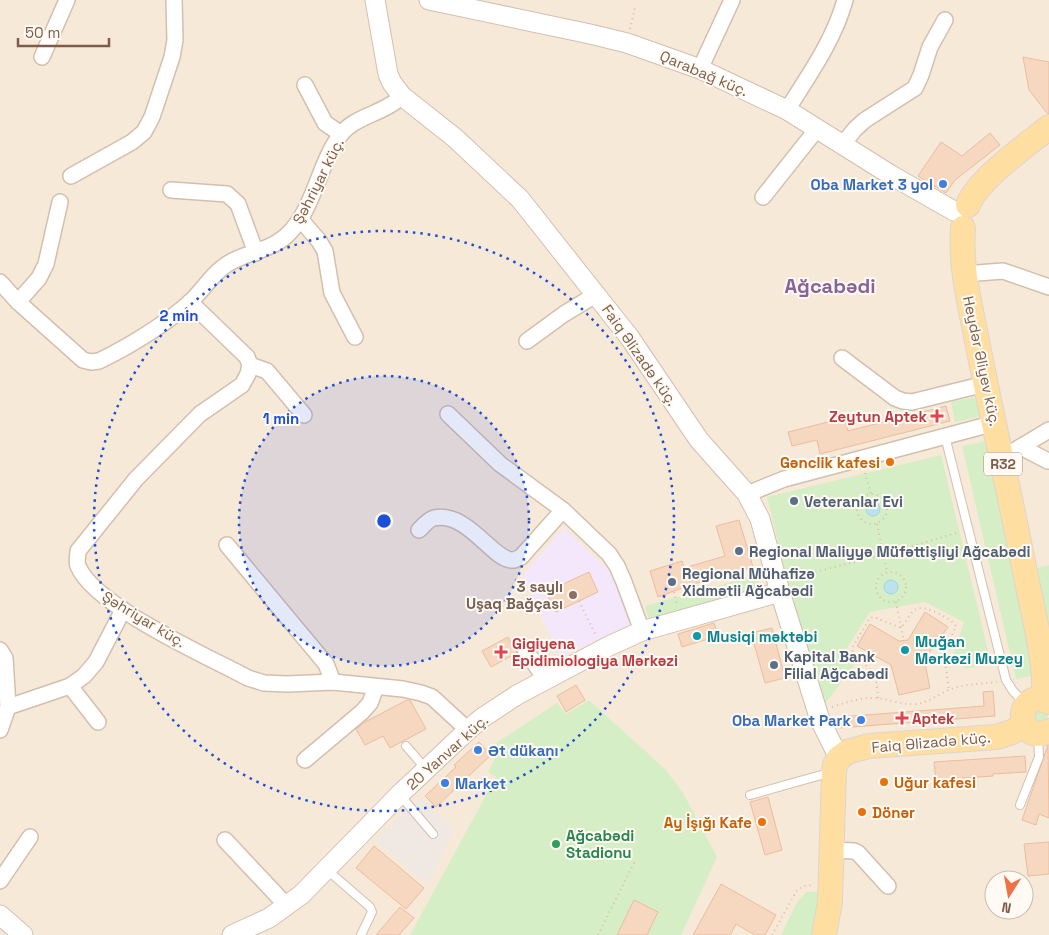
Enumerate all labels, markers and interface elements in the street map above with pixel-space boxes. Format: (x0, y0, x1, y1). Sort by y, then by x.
scale bar (18, 15, 109, 47)
text: 50 m (25, 23, 60, 42)
street label: Qarabağ küç. (657, 46, 751, 100)
street label: Şəhriyar küç. (288, 135, 348, 227)
place label: Oba Market 3 yol (811, 175, 933, 194)
marker: Oba Market 3 yol (937, 178, 949, 190)
district label: Ağcabədi (784, 273, 876, 299)
street label: Heydər Əliyev küç. (959, 294, 1005, 428)
street label: Faiq Əlizadə küç. (598, 301, 682, 409)
text: 2 min (160, 306, 198, 325)
place label: Zeytun Aptek (829, 407, 928, 426)
text: 1 min (263, 409, 299, 428)
marker: Zeytun Aptek (931, 410, 943, 422)
road number: R32 (984, 452, 1022, 476)
place label: Gənclik kafesi (780, 453, 880, 472)
marker: Gənclik kafesi (884, 456, 896, 468)
place label: Veteranlar Evi (804, 492, 903, 511)
marker: Veteranlar Evi (788, 495, 800, 507)
centre of rings (375, 512, 393, 530)
place label: Regional Maliyyə Müfəttişliyi Ağcabədi (749, 542, 1031, 561)
marker: Regional Maliyyə Müfəttişliyi Ağcabədi (733, 545, 745, 557)
place label: Regional Mühafizə Xidmətii Ağcabədi (682, 564, 815, 600)
marker: Regional Mühafizə Xidmətii Ağcabədi (666, 576, 678, 588)
place label: 3 saylı Uşaq Bağçası (466, 577, 563, 613)
street label: Şəhriyar küç. (99, 587, 189, 651)
marker: 3 saylı Uşaq Bağçası (567, 589, 579, 601)
place label: Musiqi məktəbi (707, 627, 817, 646)
marker: Musiqi məktəbi (691, 630, 703, 642)
place label: Muğan Mərkəzi Muzey (915, 632, 1023, 668)
place label: Gigiyena Epidimiologiya Mərkəzi (512, 634, 678, 670)
marker: Muğan Mərkəzi Muzey (899, 644, 911, 656)
marker: Gigiyena Epidimiologiya Mərkəzi (494, 645, 508, 659)
place label: Kapital Bank Filial Ağcabədi (784, 647, 889, 683)
marker: Kapital Bank Filial Ağcabədi (768, 659, 780, 671)
place label: Aptek (912, 709, 955, 728)
street label: 20 Yanvar küç. (402, 710, 492, 794)
place label: Oba Market Park (732, 711, 852, 730)
marker: Aptek (896, 712, 908, 724)
marker: Oba Market Park (855, 714, 867, 726)
street label: Faiq Əlizadə küç. (871, 727, 991, 757)
place label: Әt dükanı (488, 741, 559, 760)
marker: Әt dükanı (472, 744, 484, 756)
place label: Uğur kafesi (894, 773, 976, 792)
place label: Market (455, 774, 506, 793)
marker: Uğur kafesi (878, 776, 890, 788)
marker: Market (439, 777, 451, 789)
place label: Dönər (872, 803, 915, 822)
marker: Dönər (856, 806, 868, 818)
place label: Ay İşığı Kafe (664, 813, 752, 832)
marker: Ay İşığı Kafe (756, 816, 768, 828)
place label: Ağcabədi Stadionu (566, 826, 634, 862)
marker: Ağcabədi Stadionu (550, 838, 562, 850)
north arrow (984, 870, 1034, 920)
text: N (1000, 898, 1013, 917)

